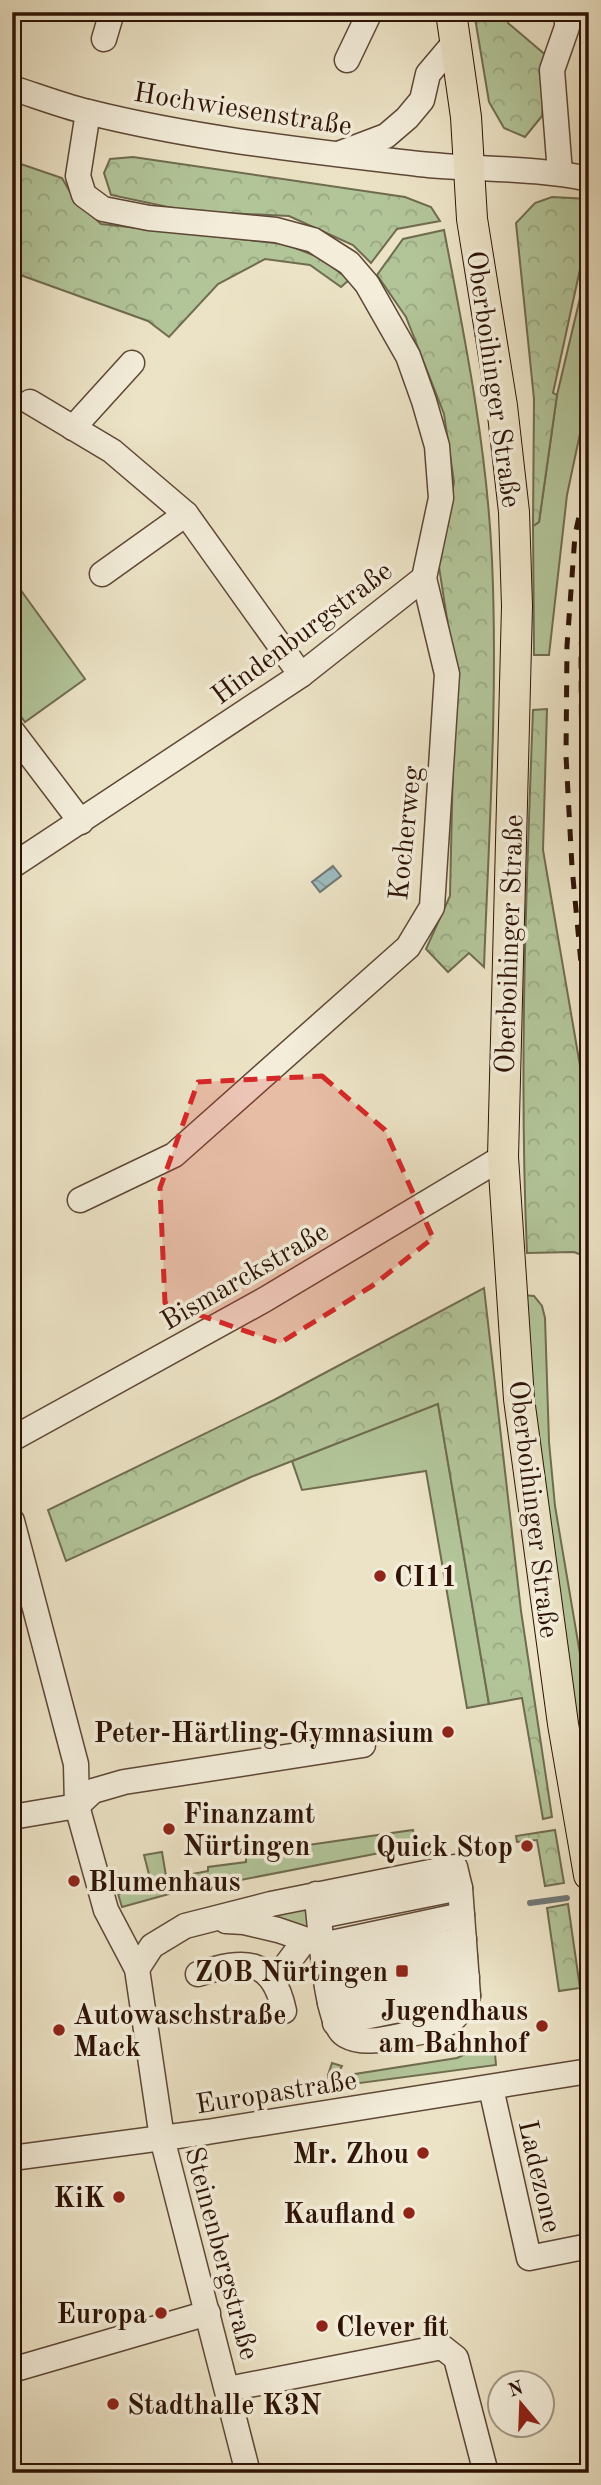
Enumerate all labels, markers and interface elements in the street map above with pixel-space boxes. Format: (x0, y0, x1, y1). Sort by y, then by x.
street label: Hochwiesenstraße (131, 80, 354, 142)
street label: Oberboihinger Straße (460, 249, 524, 510)
street label: Hindenburgstraße (207, 558, 398, 711)
street label: Kocherweg (386, 765, 428, 902)
street label: Oberboihinger Straße (492, 814, 530, 1074)
street label: Bismarckstraße (157, 1218, 334, 1337)
street label: Oberboihinger Straße (502, 1379, 562, 1640)
place label: CI11 (394, 1565, 457, 1593)
marker: CI11 (372, 1568, 388, 1584)
place label: Peter-Härtling-Gymnasium (94, 1721, 434, 1749)
marker: Peter-Härtling-Gymnasium (440, 1724, 456, 1740)
place label: Finanzamt Nürtingen (183, 1802, 315, 1862)
marker: Finanzamt Nürtingen (161, 1821, 177, 1837)
place label: Quick Stop (376, 1835, 513, 1863)
marker: Quick Stop (519, 1838, 535, 1854)
place label: Blumenhaus (88, 1870, 240, 1898)
marker: Blumenhaus (66, 1873, 82, 1889)
place label: ZOB Nürtingen (195, 1960, 388, 1988)
marker: ZOB Nürtingen (394, 1963, 410, 1979)
place label: Jugendhaus am Bahnhof (379, 1999, 530, 2059)
place label: Autowaschstraße Mack (73, 2003, 286, 2063)
marker: Jugendhaus am Bahnhof (534, 2018, 550, 2034)
marker: Autowaschstraße Mack (51, 2022, 67, 2038)
street label: Europastraße (194, 2067, 359, 2121)
street label: Ladezone (512, 2118, 565, 2236)
place label: Mr. Zhou (293, 2142, 409, 2170)
street label: Steinenbergstraße (178, 2144, 262, 2363)
marker: Mr. Zhou (415, 2145, 431, 2161)
place label: KiK (54, 2186, 105, 2214)
marker: KiK (111, 2189, 127, 2205)
place label: Kaufland (283, 2202, 395, 2230)
marker: Kaufland (401, 2205, 417, 2221)
place label: Europa (57, 2302, 147, 2330)
marker: Europa (153, 2305, 169, 2321)
place label: Clever fit (336, 2315, 449, 2343)
marker: Clever fit (314, 2318, 330, 2334)
north arrow (486, 2370, 556, 2440)
text: N (506, 2379, 527, 2402)
place label: Stadthalle K3N (127, 2393, 322, 2421)
marker: Stadthalle K3N (105, 2396, 121, 2412)

